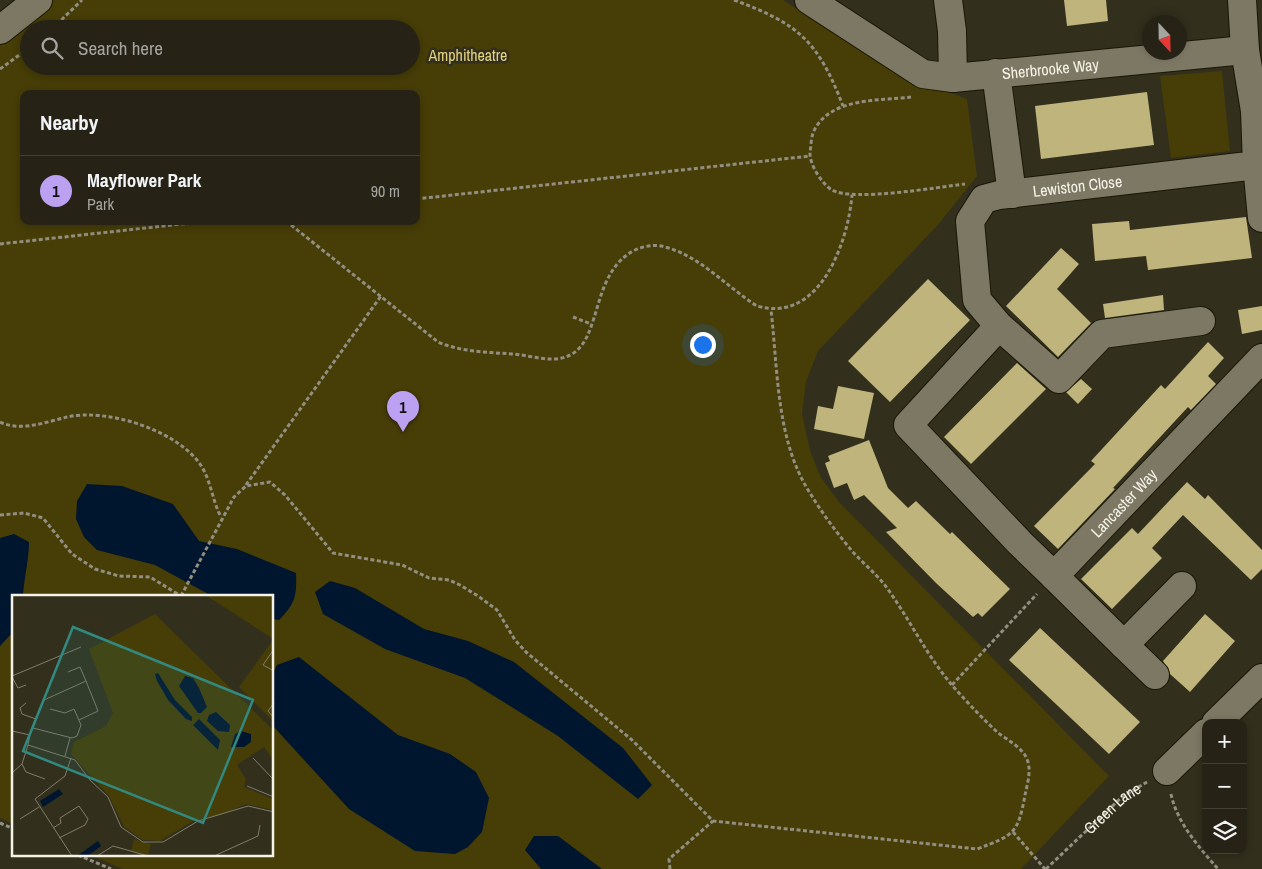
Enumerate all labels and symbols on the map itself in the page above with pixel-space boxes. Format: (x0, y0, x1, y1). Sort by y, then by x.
north arrow (1142, 15, 1187, 60)
park label: Amphitheatre (428, 44, 507, 66)
street label: Sherbrooke Way (1001, 53, 1100, 84)
street label: Lewiston Close (1032, 170, 1123, 202)
your location (690, 332, 716, 358)
pin: 1 (387, 391, 419, 432)
street label: Lancaster Way (1086, 464, 1162, 542)
inset map (12, 595, 274, 856)
street label: Green Lane (1079, 777, 1145, 839)

